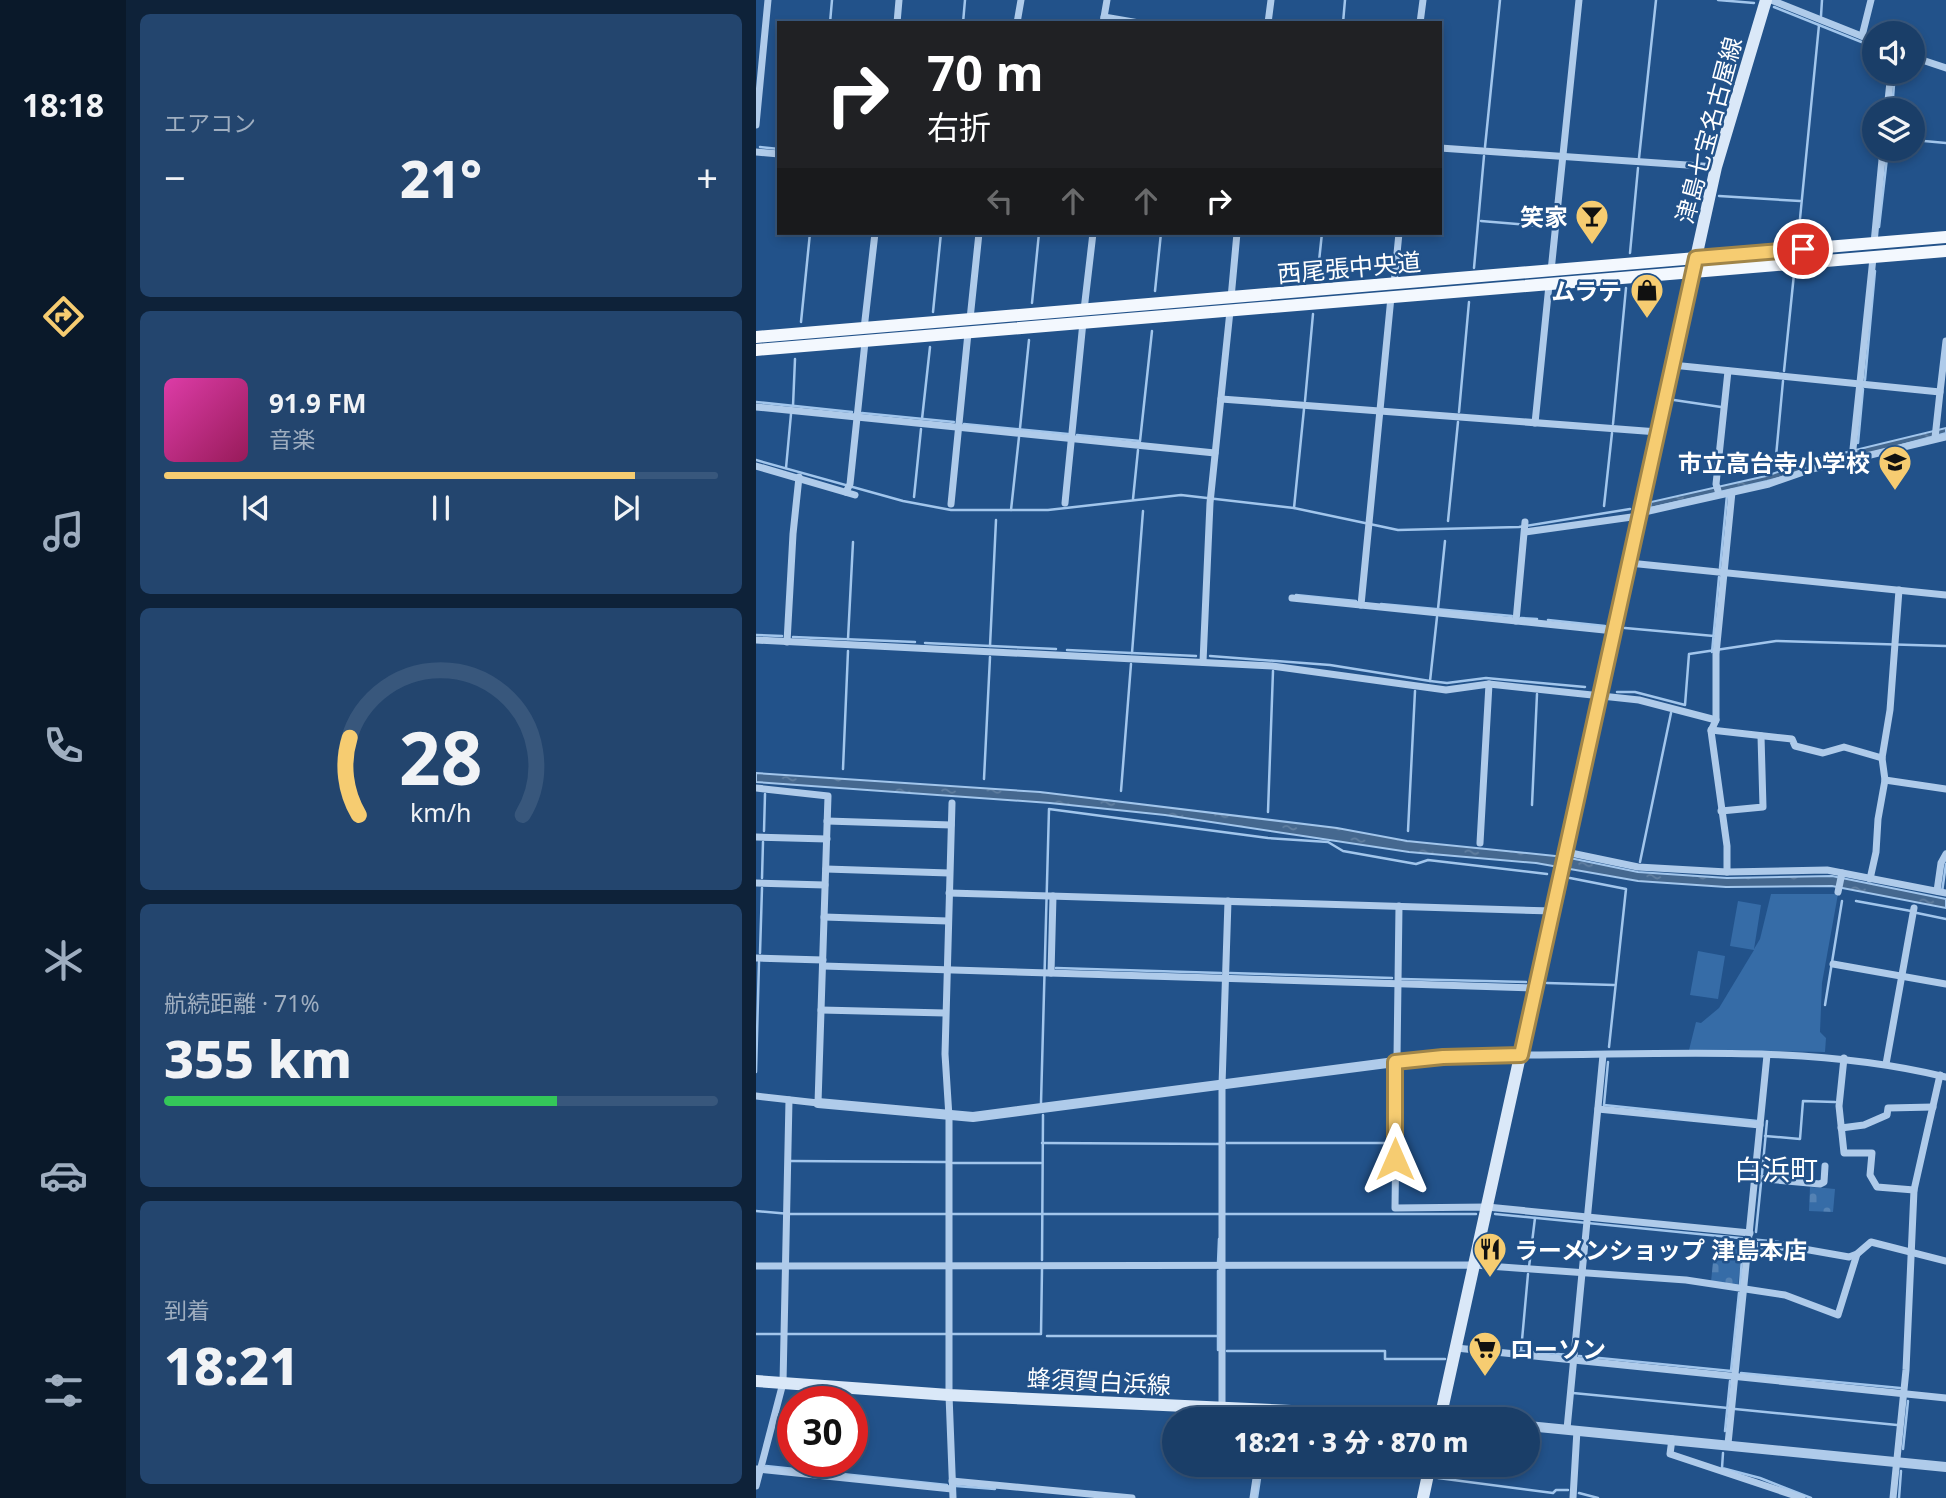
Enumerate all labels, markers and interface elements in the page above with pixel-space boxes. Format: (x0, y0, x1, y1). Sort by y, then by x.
map controls (1862, 21, 1925, 161)
button: sound (1862, 21, 1925, 84)
street label: 津島七宝名古屋線 (1667, 33, 1749, 227)
text: 70 m (927, 39, 1044, 105)
icon: right (812, 49, 903, 140)
text: 18:18 (22, 83, 104, 126)
button: layers (1862, 98, 1925, 161)
text: 右折 (927, 105, 991, 148)
text: エアコン (164, 107, 256, 139)
text: 21° (400, 142, 482, 213)
text: − (164, 151, 186, 203)
text: + (696, 151, 718, 203)
icon: left (981, 182, 1019, 220)
icon: ahead (1054, 182, 1092, 220)
icon: ahead (1127, 182, 1165, 220)
icon: right (1200, 182, 1238, 220)
bar icon: 笑家 (1573, 197, 1611, 246)
place label: 笑家 (1520, 200, 1568, 233)
pin (1773, 219, 1833, 279)
icon: arrive (1784, 230, 1822, 268)
street label: 西尾張中央道 (1276, 244, 1422, 290)
shop icon: ムラテ (1628, 271, 1666, 320)
place label: ムラテ (1551, 274, 1622, 307)
icon: directions (39, 292, 88, 341)
text: 91.9 FM (269, 385, 366, 421)
text: 音楽 (269, 423, 315, 455)
school or university icon: 市立高台寺小学校 (1876, 443, 1914, 492)
place label: 市立高台寺小学校 (1678, 446, 1870, 479)
icon: previous (237, 489, 275, 527)
icon: pause (422, 489, 460, 527)
icon: next (607, 489, 645, 527)
icon: music (39, 507, 88, 556)
text: 28 (399, 707, 483, 806)
icon: phone (39, 721, 88, 770)
text: km/h (410, 795, 472, 829)
icon: climate (39, 936, 88, 985)
text: 航続距離 · 71% (164, 987, 320, 1019)
text: 355 km (164, 1022, 352, 1093)
position arrow (1358, 1122, 1432, 1196)
district label: 白浜町 (1734, 1150, 1818, 1188)
icon: car (39, 1151, 88, 1200)
restaurant icon: ラーメンショップ 津島本店 (1471, 1230, 1509, 1279)
place label: ラーメンショップ 津島本店 (1514, 1233, 1807, 1266)
text: 到着 (164, 1294, 210, 1326)
text: 18:21 (164, 1329, 299, 1400)
supermarket icon: ローソン (1466, 1329, 1504, 1378)
place label: ローソン (1510, 1332, 1606, 1365)
street label: 蜂須賀白浜線 (1026, 1361, 1172, 1401)
icon: filters (39, 1366, 88, 1415)
speed limit sign: 30 (777, 1386, 868, 1477)
text: 18:21 · 3 分 · 870 m (1234, 1424, 1468, 1460)

